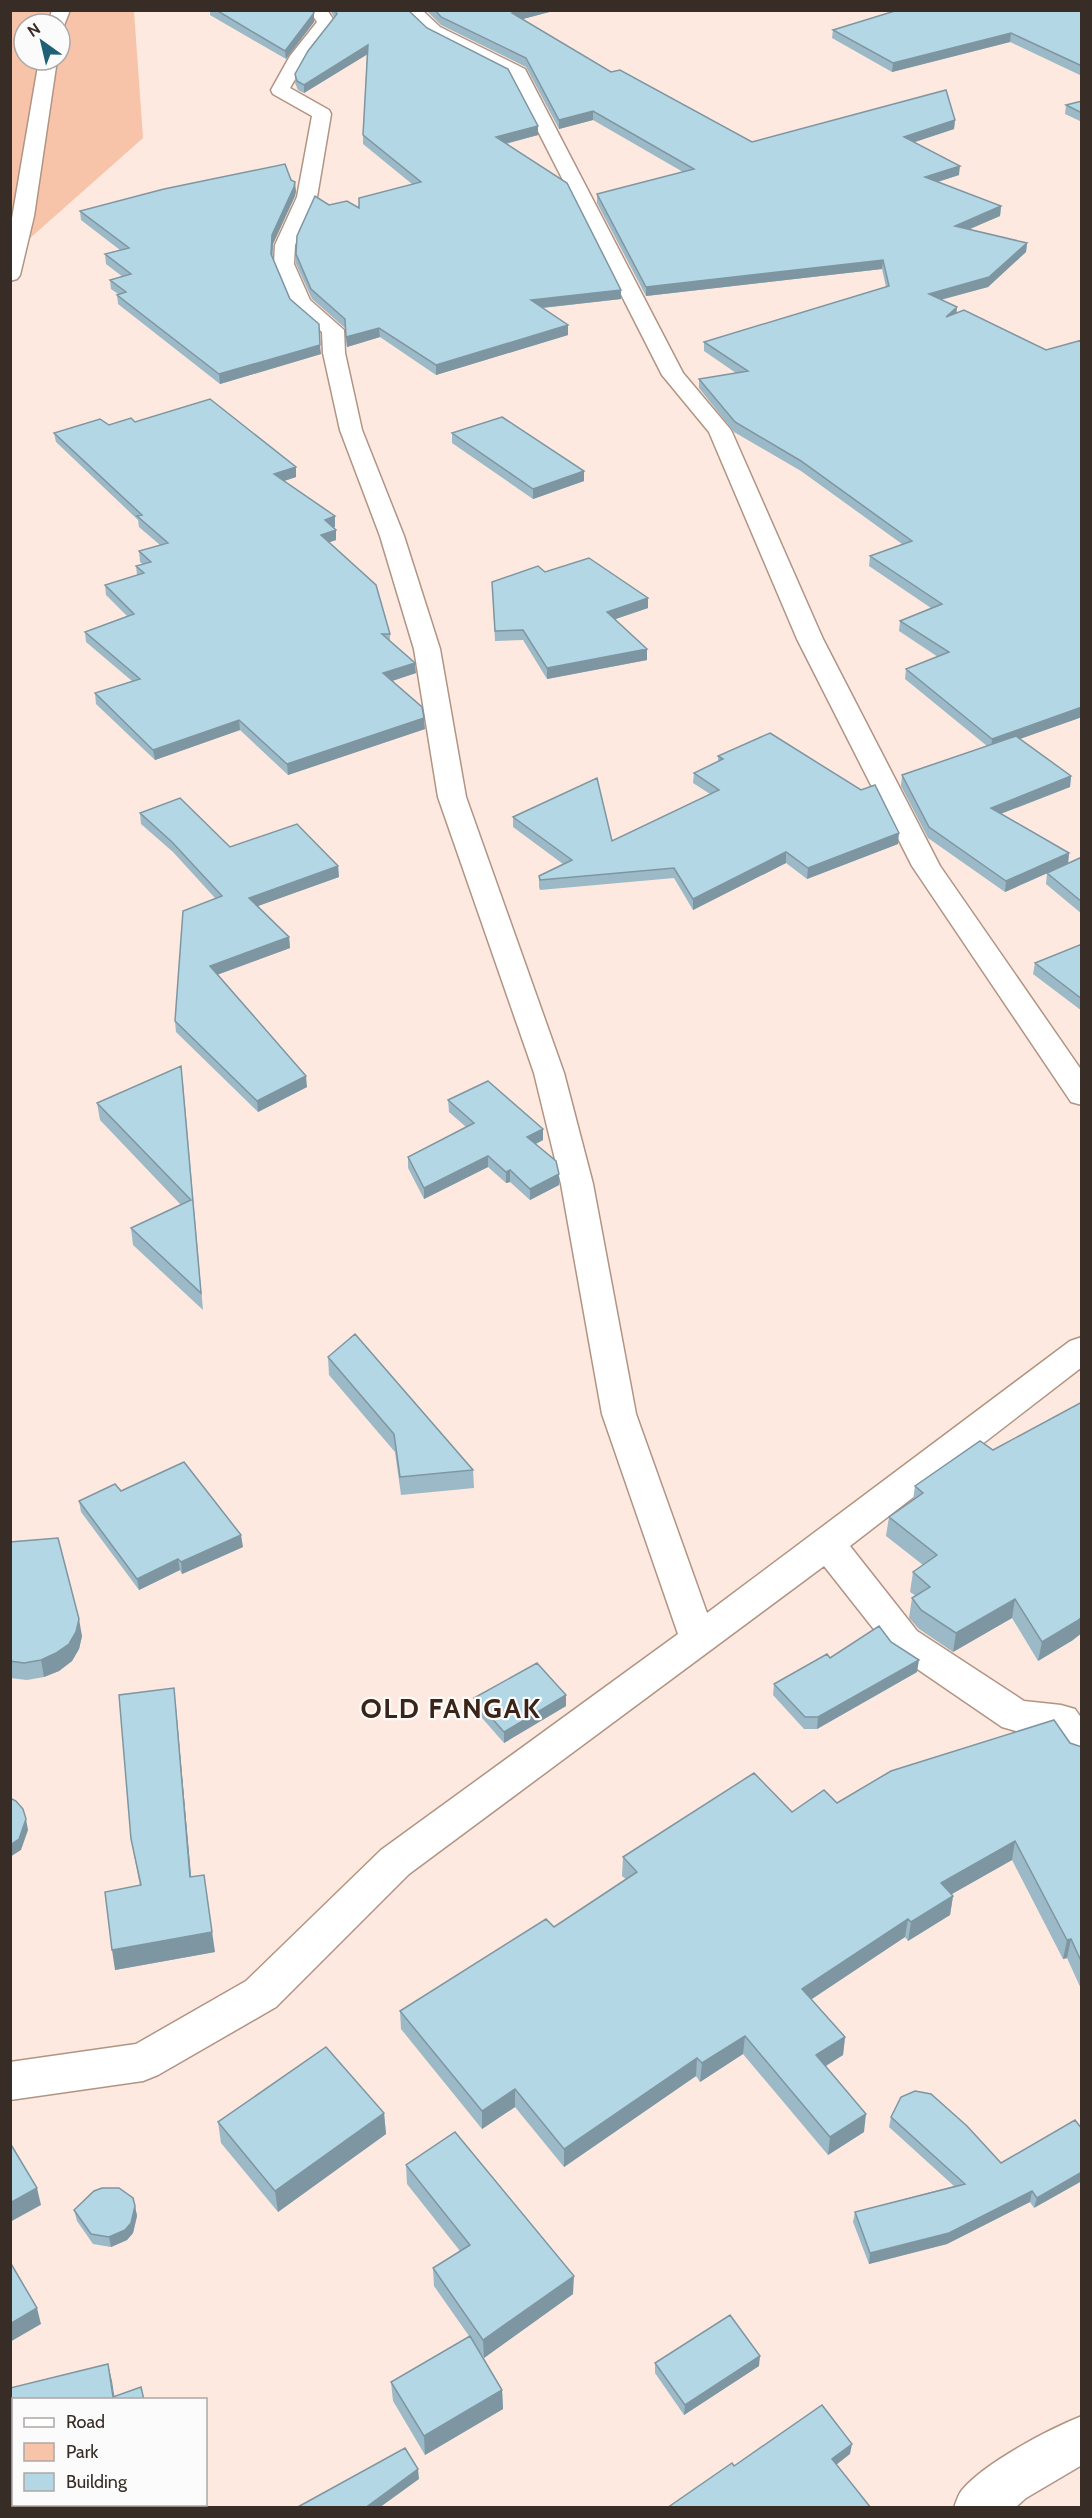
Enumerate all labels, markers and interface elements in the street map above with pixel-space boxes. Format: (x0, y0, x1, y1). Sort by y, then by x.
north arrow (12, 12, 72, 72)
text: N (24, 19, 44, 41)
district label: OLD FANGAK (361, 1691, 541, 1725)
legend (12, 2398, 207, 2506)
text: Road (66, 2411, 105, 2433)
text: Park (66, 2441, 99, 2463)
text: Building (66, 2471, 128, 2493)

